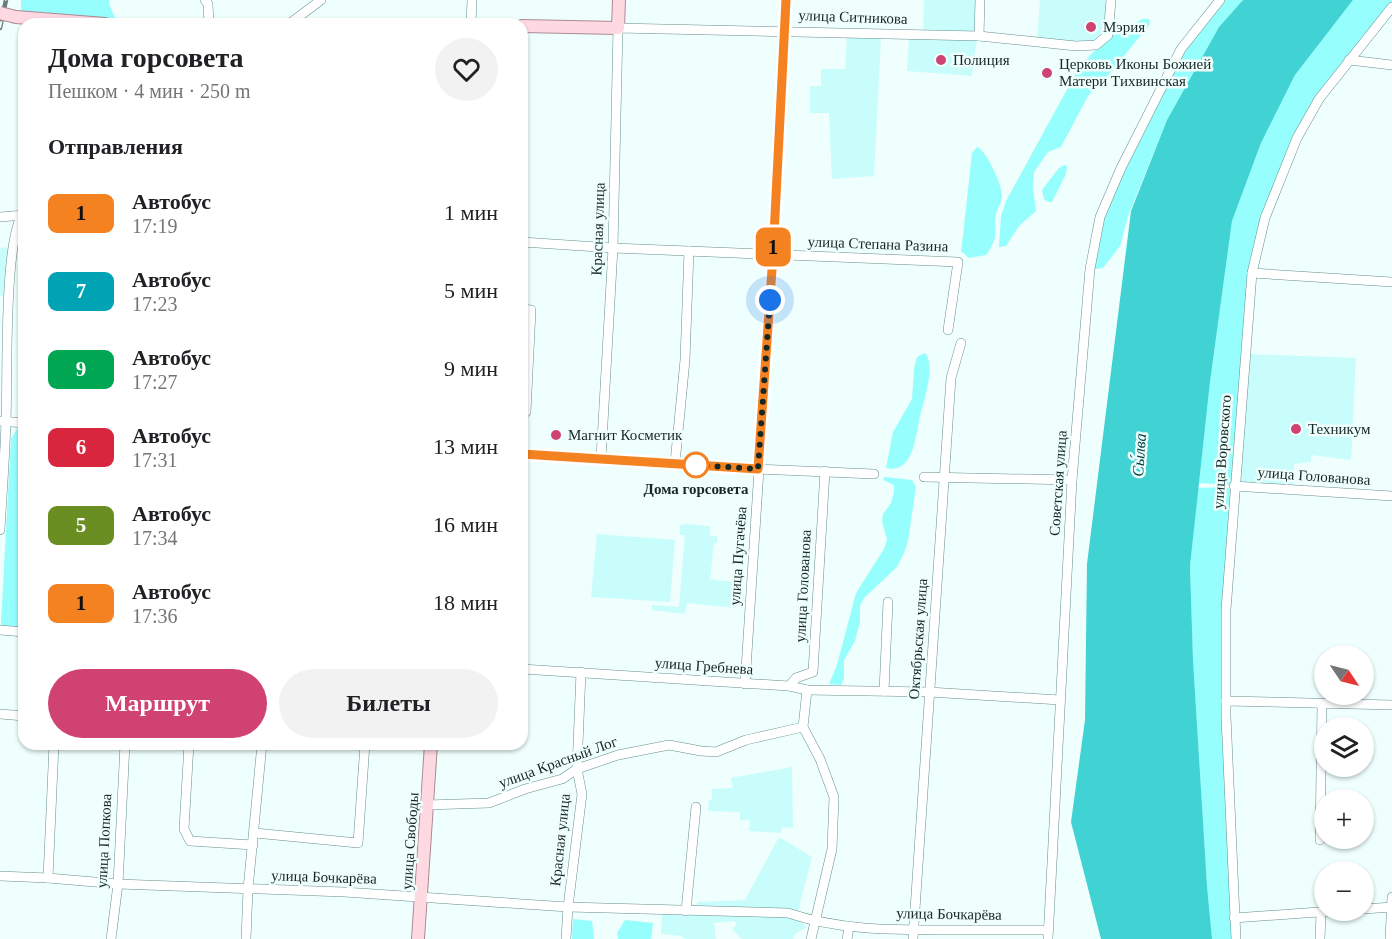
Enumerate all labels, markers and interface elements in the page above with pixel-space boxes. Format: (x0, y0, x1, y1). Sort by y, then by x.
street label: улица Ситникова (798, 7, 908, 27)
place label: Мэрия (1103, 19, 1145, 35)
marker: Мэрия (1084, 20, 1098, 34)
button: heart (435, 38, 498, 101)
text: Дома горсовета (48, 42, 244, 73)
place label: Полиция (953, 52, 1010, 68)
marker: Полиция (934, 53, 948, 67)
place label: Церковь Иконы Божией Матери Тихвинская (1059, 56, 1211, 89)
marker: Церковь Иконы Божией Матери Тихвинская (1040, 66, 1054, 80)
text: Пешком · 4 мин · 250 m (48, 80, 251, 102)
text: Отправления (48, 134, 183, 159)
street label: Красная улица (588, 182, 608, 276)
text: Автобус (132, 189, 211, 214)
text: 1 мин (444, 200, 498, 225)
text: 1 (76, 201, 86, 225)
text: 17:19 (132, 215, 178, 237)
line badge: 1 (754, 228, 792, 266)
street label: улица Степана Разина (807, 234, 949, 254)
text: 1 (768, 235, 778, 259)
text: Автобус (132, 267, 211, 292)
text: 5 мин (444, 278, 498, 303)
text: 7 (76, 279, 86, 303)
your location (755, 285, 785, 315)
text: 17:23 (132, 293, 178, 315)
text: Автобус (132, 345, 211, 370)
text: 9 мин (444, 356, 498, 381)
text: 9 (76, 357, 86, 381)
text: 17:27 (132, 371, 178, 393)
street label: улица Воровского (1210, 394, 1234, 510)
place label: Техникум (1308, 421, 1371, 437)
marker: Техникум (1289, 422, 1303, 436)
text: Автобус (132, 423, 211, 448)
place label: Магнит Косметик (568, 427, 683, 443)
marker: Магнит Косметик (549, 428, 563, 442)
street label: Советская улица (1046, 429, 1070, 536)
water label: Сы́лва (1127, 433, 1149, 477)
text: 13 мин (433, 434, 498, 459)
text: 6 (76, 435, 86, 459)
text: 17:31 (132, 449, 178, 471)
marker: Дома горсовета (683, 452, 709, 478)
street label: улица Голованова (1257, 464, 1371, 488)
place label: Дома горсовета (644, 481, 749, 497)
text: Автобус (132, 501, 211, 526)
street label: улица Пугачёва (727, 506, 749, 606)
text: 16 мин (433, 512, 498, 537)
text: 5 (76, 513, 86, 537)
text: 17:34 (132, 527, 178, 549)
street label: улица Голованова (792, 529, 814, 643)
street label: Октябрьская улица (906, 578, 930, 700)
text: Автобус (132, 579, 211, 604)
text: 18 мин (433, 590, 498, 615)
text: 1 (76, 591, 86, 615)
text: 17:36 (132, 605, 178, 627)
north arrow (1314, 645, 1374, 705)
map controls (1314, 645, 1374, 921)
street label: улица Гребнева (654, 655, 754, 677)
button: Маршрут (48, 669, 267, 738)
button: Билеты (279, 669, 498, 738)
button: layers (1314, 717, 1374, 777)
street label: улица Красный Лог (497, 733, 619, 791)
button: + (1314, 789, 1374, 849)
street label: улица Свободы (399, 792, 421, 890)
street label: Красная улица (547, 792, 573, 887)
street label: улица Попкова (94, 793, 114, 889)
button: − (1314, 861, 1374, 921)
street label: улица Бочкарёва (271, 867, 377, 887)
street label: улица Бочкарёва (896, 905, 1002, 923)

